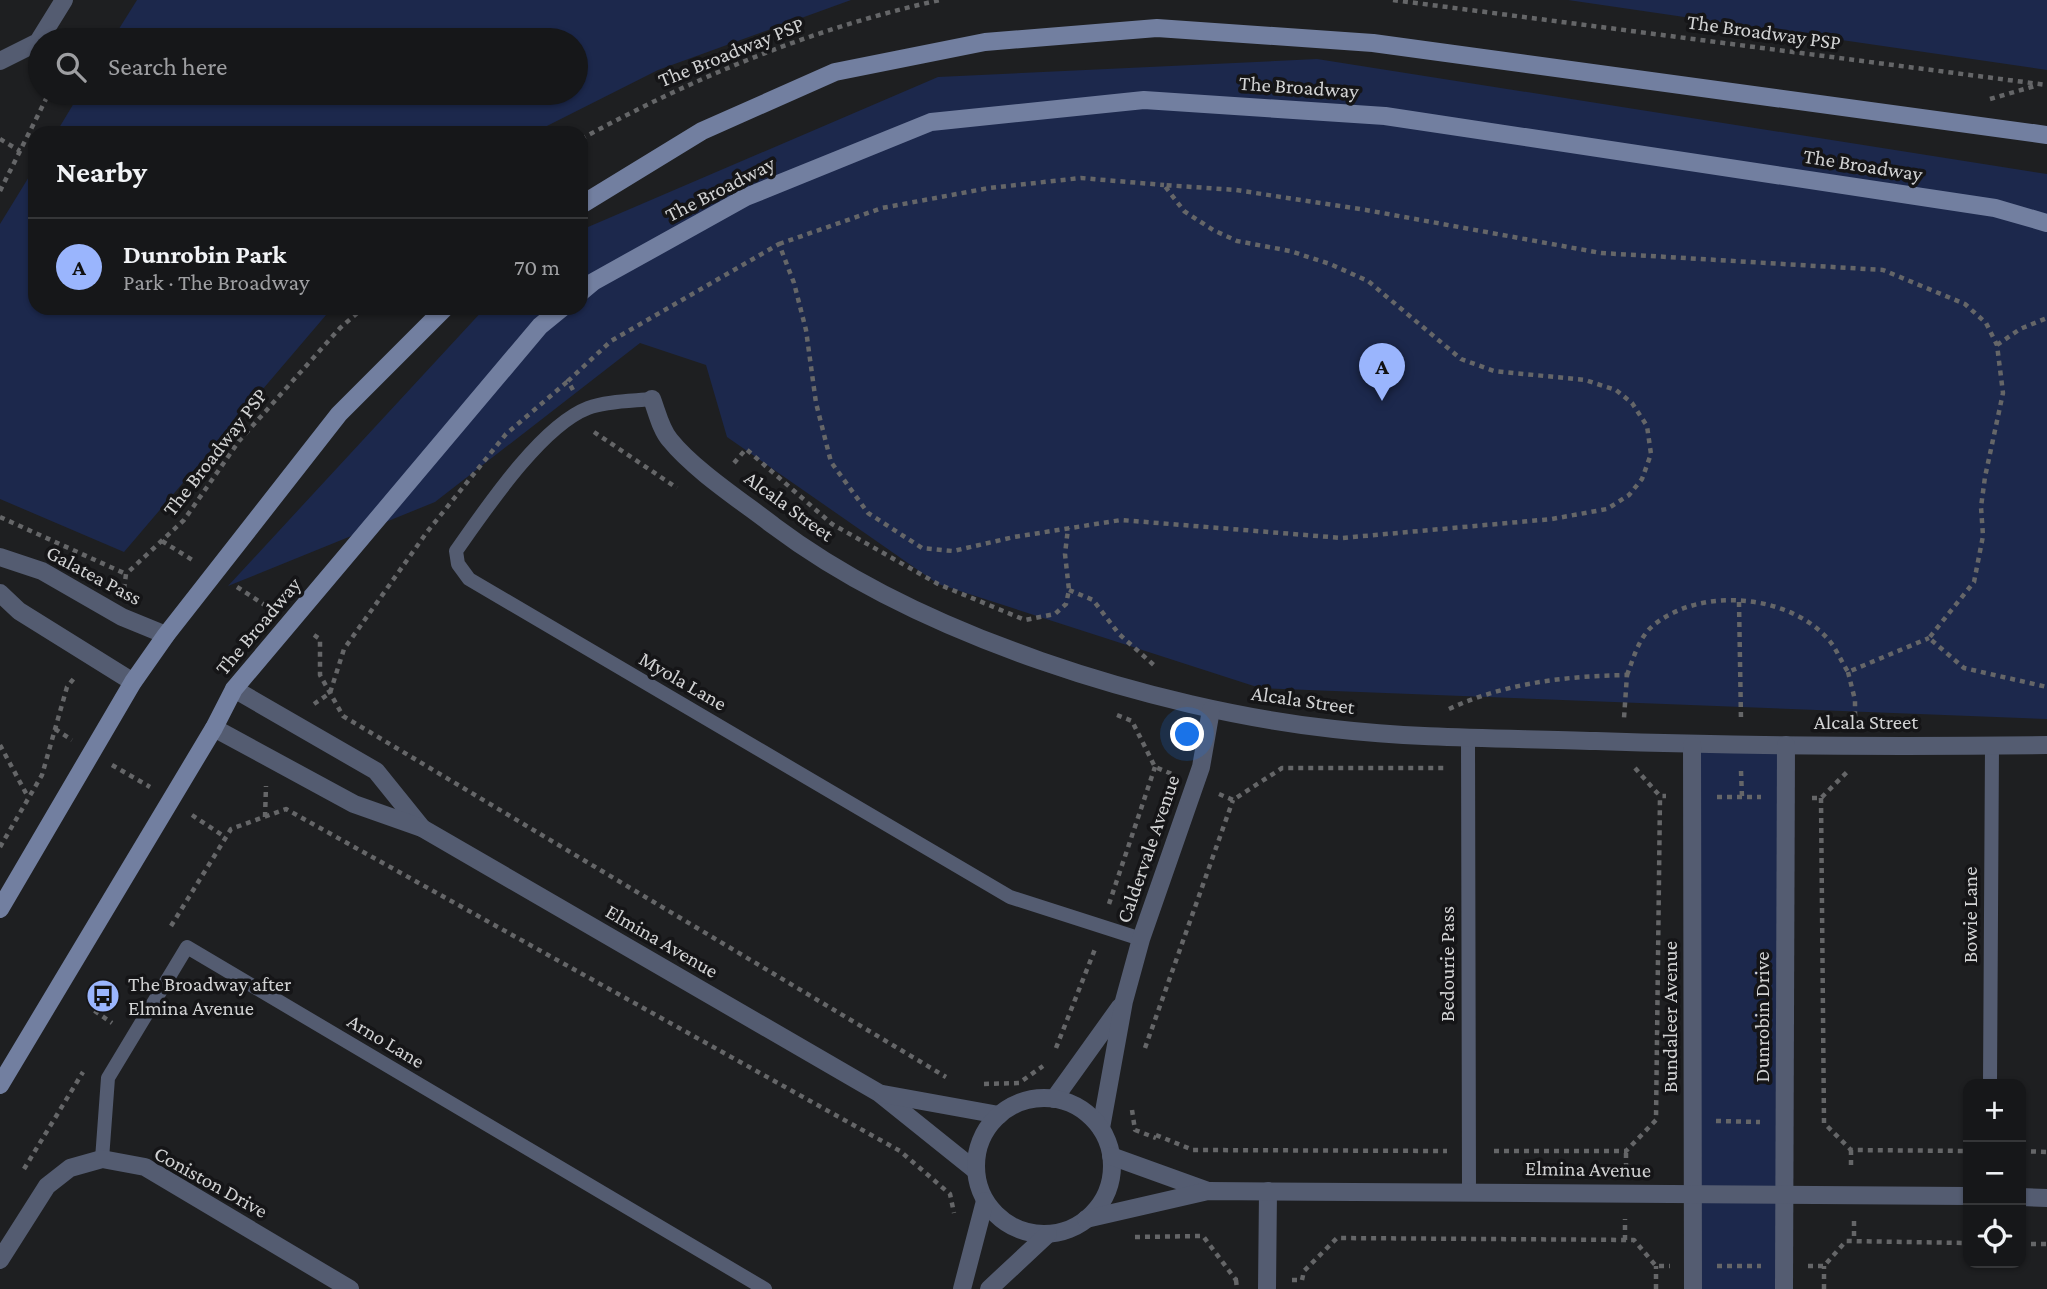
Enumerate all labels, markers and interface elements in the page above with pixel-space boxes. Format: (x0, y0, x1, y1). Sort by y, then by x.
street label: The Broadway PSP (1686, 9, 1842, 55)
street label: The Broadway PSP (655, 12, 807, 92)
search box (28, 28, 588, 105)
icon: search (52, 48, 90, 86)
text: Search here (108, 52, 227, 81)
street label: The Broadway (1238, 71, 1360, 103)
street label: The Broadway (1802, 144, 1925, 186)
street label: The Broadway (661, 151, 779, 227)
text: Nearby (56, 155, 147, 188)
text: Dunrobin Park (123, 240, 286, 269)
text: A (72, 254, 86, 280)
text: 70 m (514, 254, 560, 280)
text: Park · The Broadway (123, 269, 310, 295)
pin: A (1359, 343, 1405, 401)
street label: The Broadway PSP (158, 384, 272, 520)
street label: Alcala Street (740, 466, 839, 547)
street label: Galatea Pass (42, 540, 146, 610)
street label: The Broadway (210, 572, 306, 680)
street label: Myola Lane (635, 646, 731, 716)
street label: Alcala Street (1250, 681, 1357, 719)
street label: Alcala Street (1814, 710, 1919, 734)
your location (1170, 717, 1204, 751)
street label: Caldervale Avenue (1111, 772, 1185, 926)
street label: Bowie Lane (1958, 867, 1982, 963)
street label: Elmina Avenue (601, 899, 723, 983)
street label: Bedourie Pass (1435, 906, 1459, 1022)
street label: Bundaleer Avenue (1658, 941, 1682, 1093)
street label: Dunrobin Drive (1750, 951, 1774, 1083)
place label: The Broadway after Elmina Avenue (128, 972, 292, 1020)
bus stop icon: The Broadway after Elmina Avenue (84, 977, 122, 1015)
street label: Arno Lane (343, 1009, 429, 1073)
map controls (1963, 1079, 2026, 1268)
button: + (1963, 1079, 2026, 1142)
street label: Coniston Drive (150, 1141, 272, 1223)
button: − (1963, 1142, 2026, 1205)
street label: Elmina Avenue (1525, 1156, 1651, 1182)
button: locate (1963, 1205, 2026, 1268)

